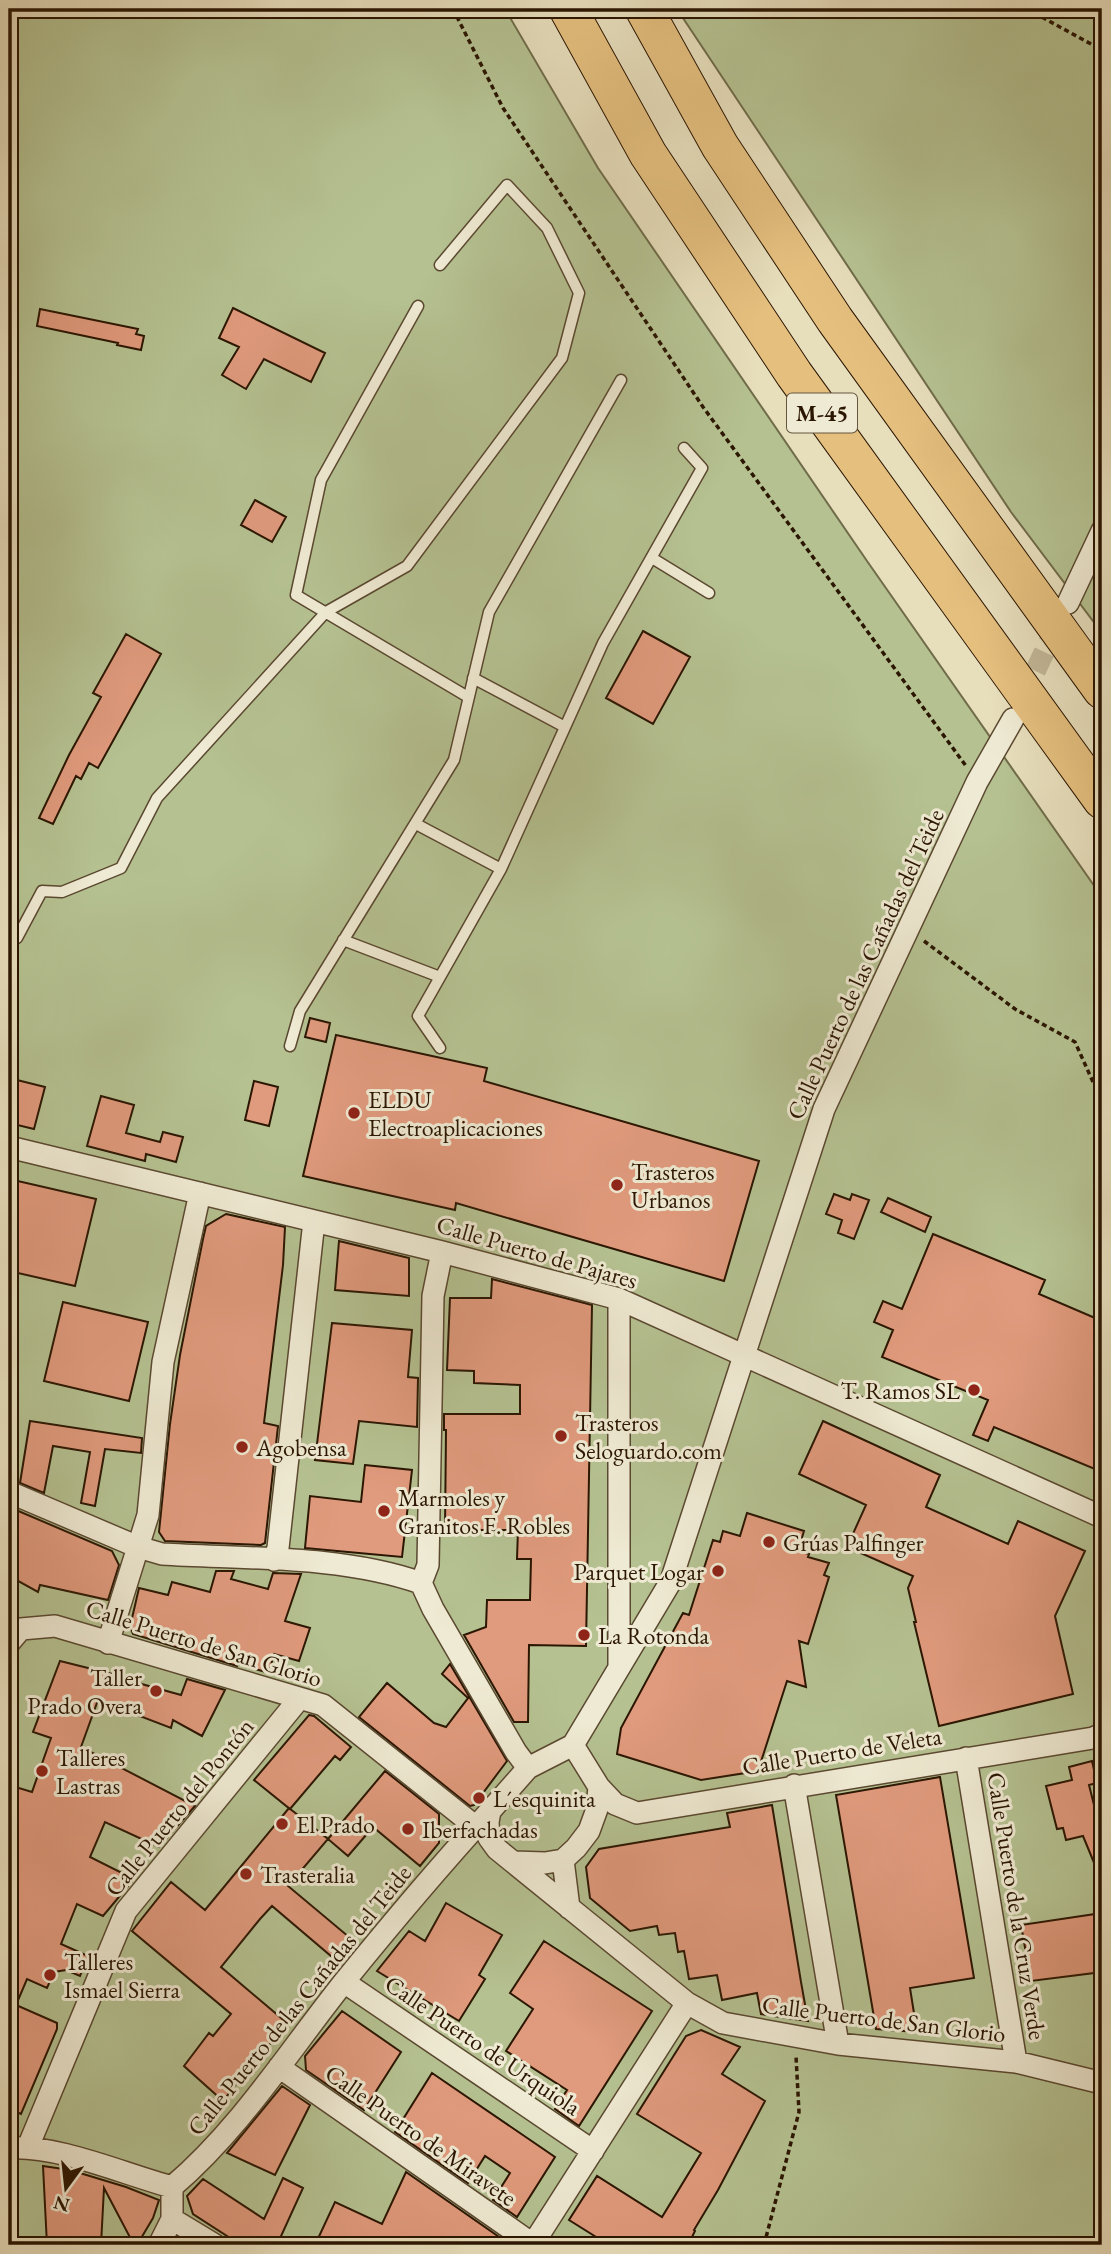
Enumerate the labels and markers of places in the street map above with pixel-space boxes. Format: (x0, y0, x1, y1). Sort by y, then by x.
place label: ELDU Electroaplicaciones (368, 1084, 543, 1143)
marker: ELDU Electroaplicaciones (346, 1105, 362, 1121)
place label: Trasteros Urbanos (631, 1156, 715, 1215)
marker: Trasteros Urbanos (609, 1177, 625, 1193)
place label: T. Ramos SL (840, 1375, 960, 1406)
marker: T. Ramos SL (966, 1382, 982, 1398)
place label: Trasteros Seloguardo.com (575, 1407, 722, 1466)
marker: Trasteros Seloguardo.com (553, 1428, 569, 1444)
place label: Agobensa (255, 1432, 347, 1463)
marker: Agobensa (234, 1439, 250, 1455)
place label: Marmoles y Granitos F. Robles (398, 1482, 570, 1541)
marker: Marmoles y Granitos F. Robles (376, 1503, 392, 1519)
place label: Grúas Palfinger (783, 1527, 924, 1558)
marker: Grúas Palfinger (761, 1534, 777, 1550)
place label: Parquet Logar (574, 1556, 704, 1587)
marker: Parquet Logar (710, 1563, 726, 1579)
place label: La Rotonda (598, 1620, 710, 1651)
marker: La Rotonda (576, 1627, 592, 1643)
place label: Taller Prado Overa (27, 1662, 142, 1721)
marker: Taller Prado Overa (148, 1683, 164, 1699)
place label: Talleres Lastras (56, 1742, 125, 1801)
marker: Talleres Lastras (34, 1763, 50, 1779)
place label: L´esquinita (493, 1783, 596, 1814)
marker: L´esquinita (471, 1790, 487, 1806)
place label: El Prado (296, 1809, 375, 1840)
place label: Iberfachadas (422, 1814, 538, 1845)
marker: El Prado (274, 1816, 290, 1832)
marker: Iberfachadas (400, 1821, 416, 1837)
place label: Trasteralia (260, 1859, 355, 1890)
marker: Trasteralia (238, 1866, 254, 1882)
place label: Talleres Ismael Sierra (64, 1946, 181, 2005)
marker: Talleres Ismael Sierra (42, 1967, 58, 1983)

